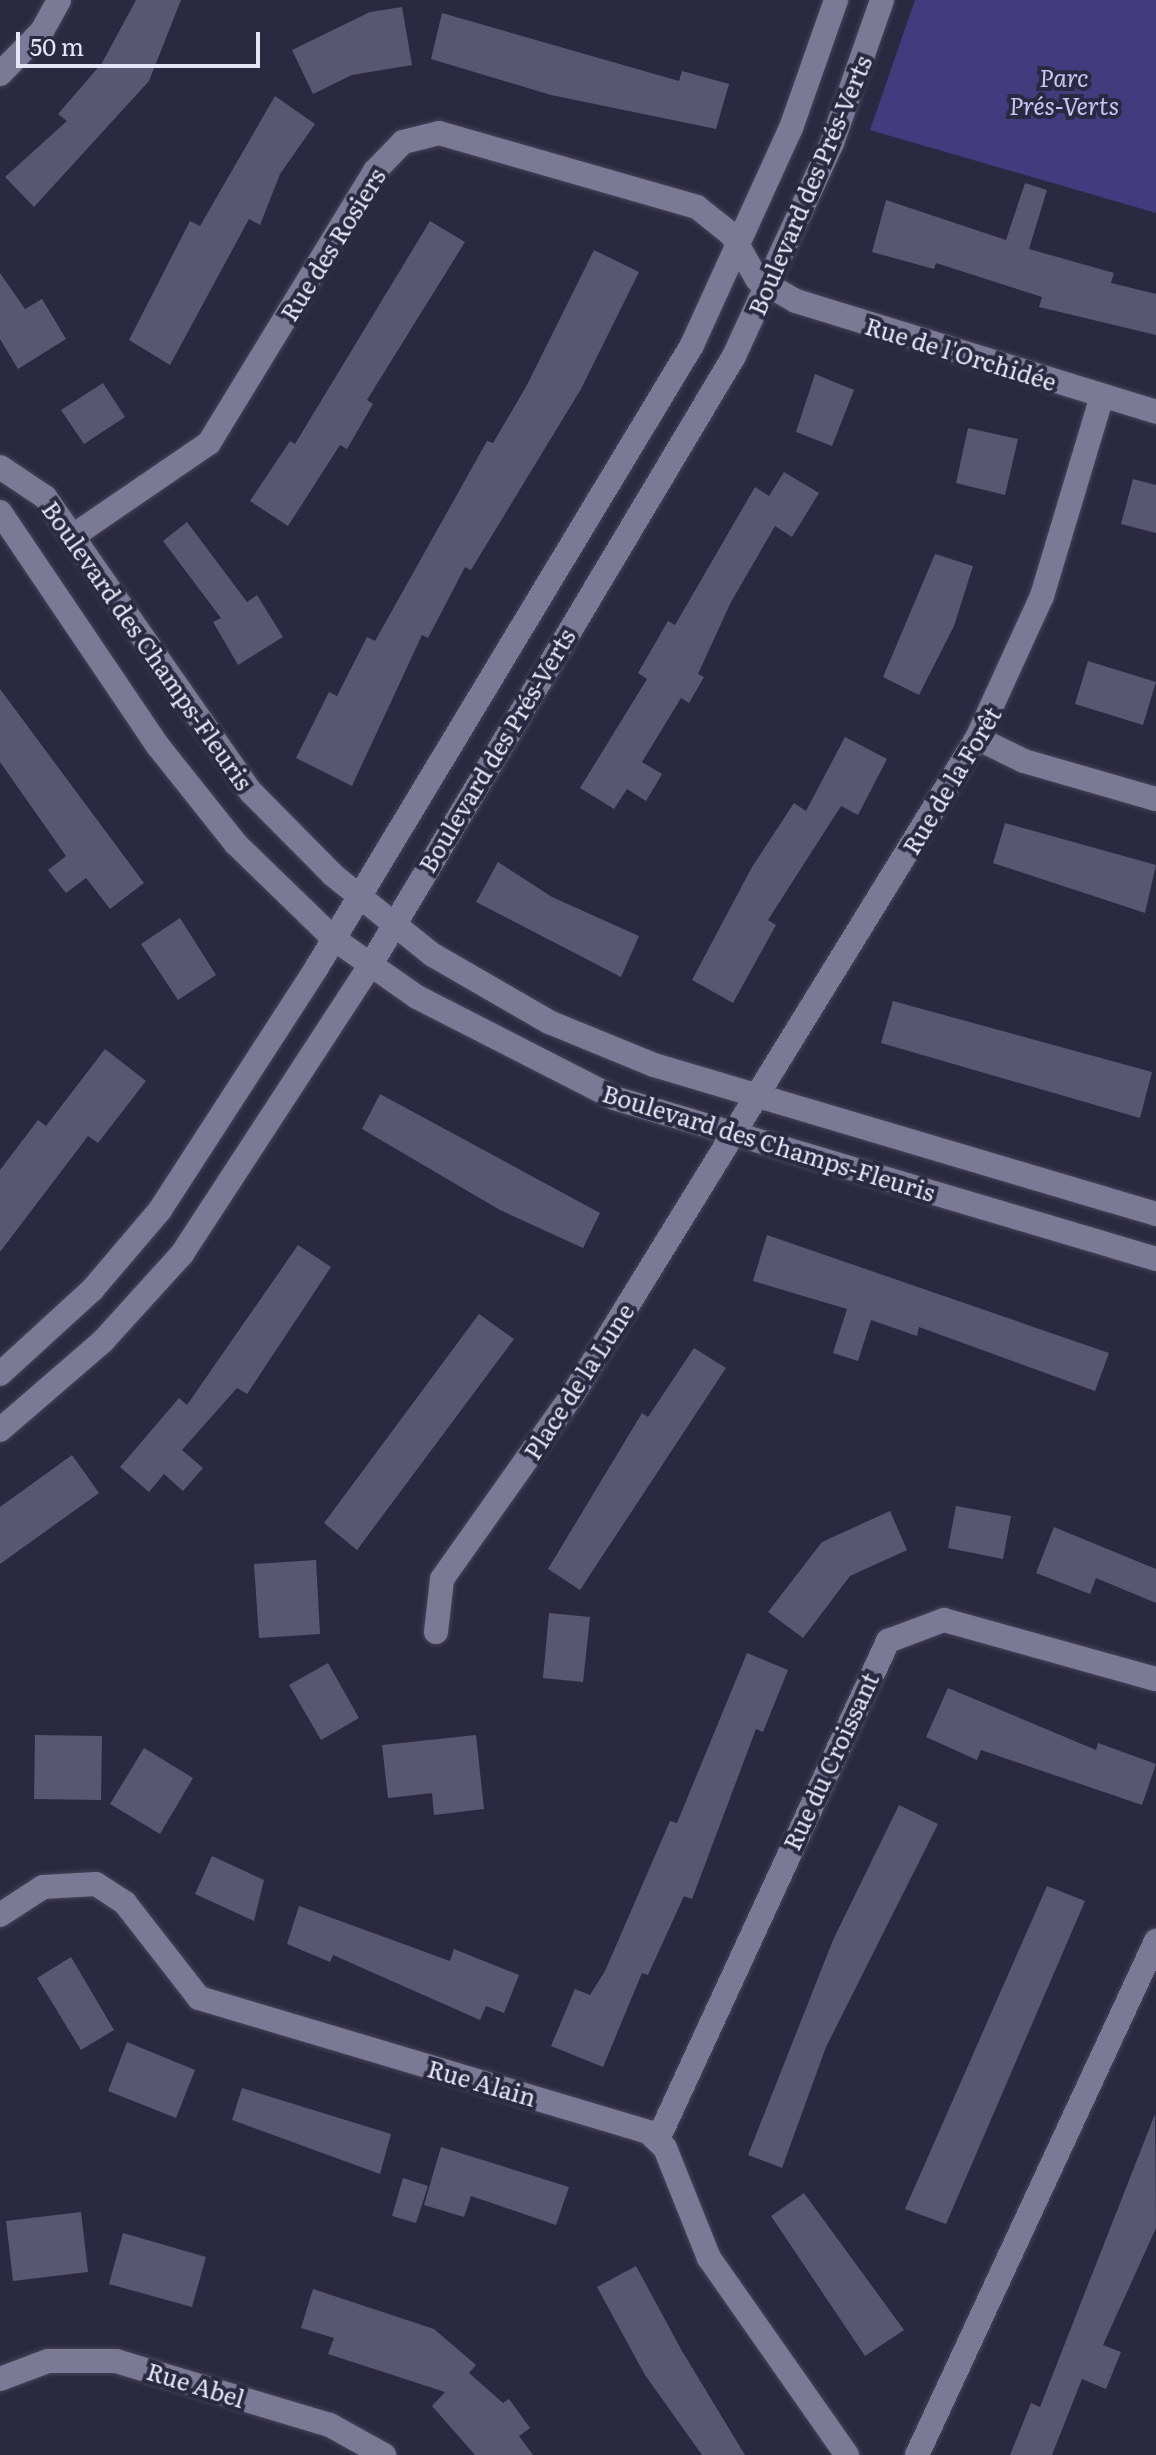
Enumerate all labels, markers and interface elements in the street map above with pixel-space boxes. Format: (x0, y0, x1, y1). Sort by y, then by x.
scale bar (20, 16, 264, 66)
text: 50 m (30, 28, 84, 63)
street label: Boulevard des Prés-Verts (741, 51, 877, 319)
park label: Parc Prés-Verts (1009, 63, 1119, 119)
street label: Rue des Rosiers (274, 162, 390, 326)
street label: Rue de l'Orchidée (862, 310, 1060, 396)
street label: Boulevard des Champs-Fleuris (37, 495, 259, 795)
street label: Boulevard des Prés-Verts (412, 623, 580, 877)
street label: Rue de la Forêt (896, 701, 1006, 859)
street label: Boulevard des Champs-Fleuris (599, 1078, 939, 1206)
street label: Place de la Lune (517, 1298, 639, 1464)
street label: Rue du Croissant (776, 1668, 884, 1854)
street label: Rue Alain (425, 2053, 539, 2111)
street label: Rue Abel (144, 2356, 248, 2412)

